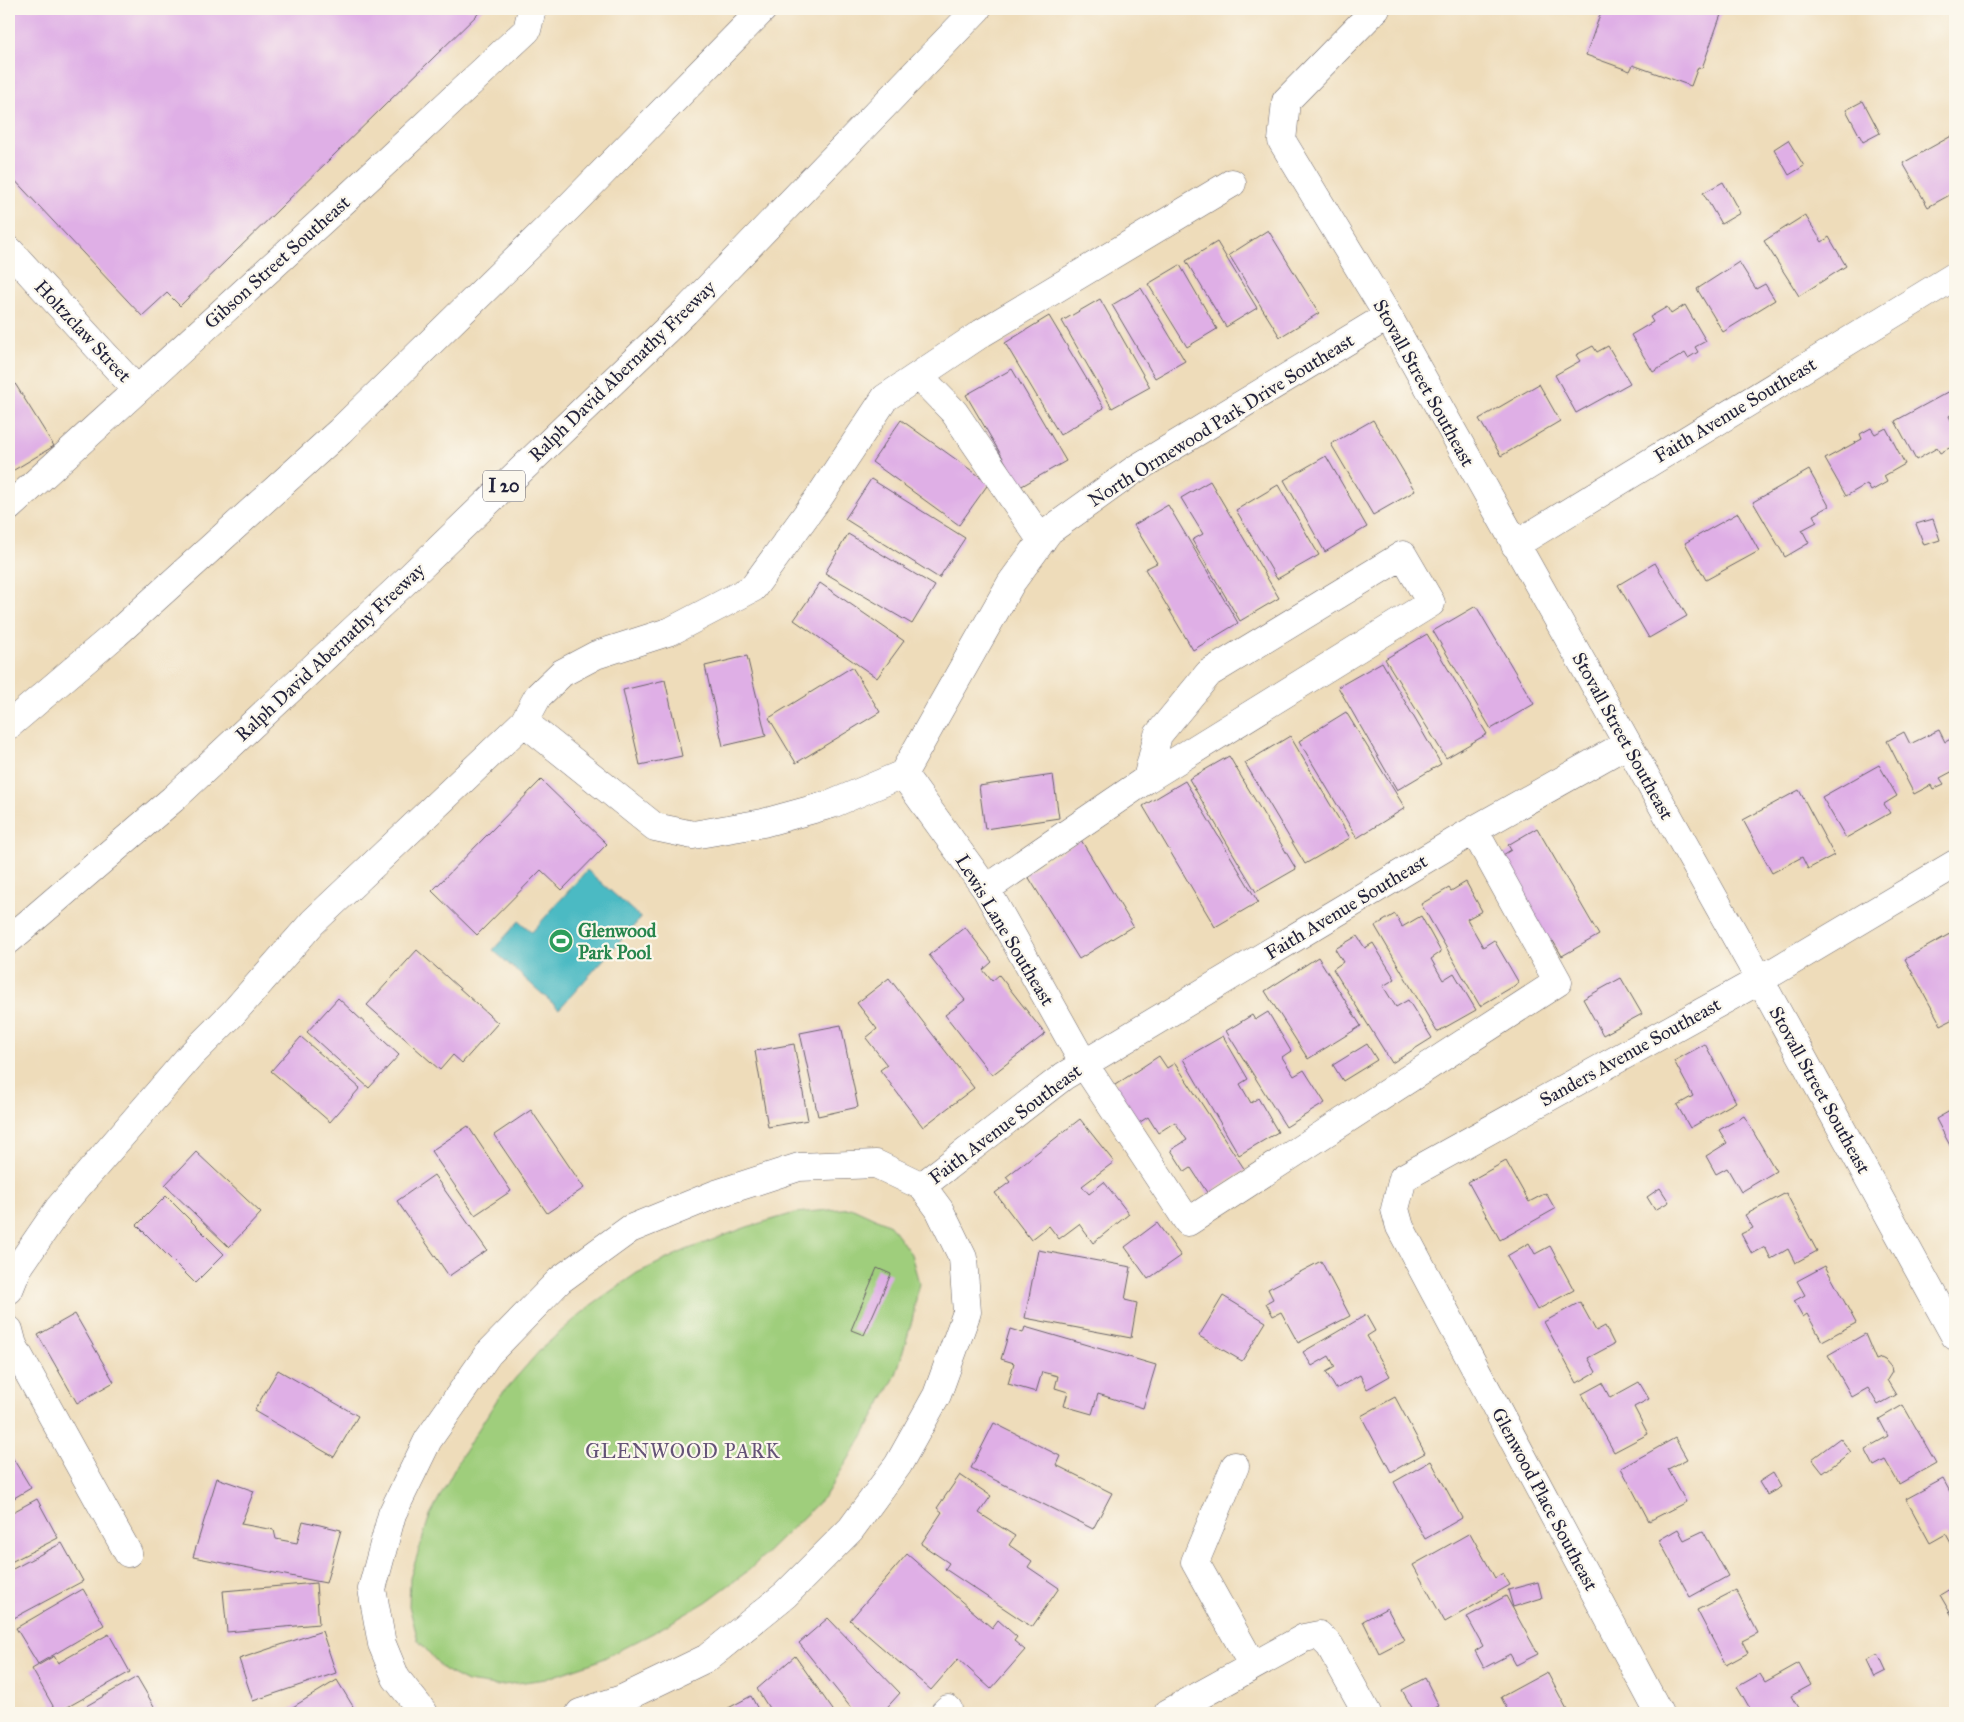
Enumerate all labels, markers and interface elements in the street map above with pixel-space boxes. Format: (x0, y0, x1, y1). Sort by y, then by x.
street label: Gibson Street Southeast (199, 190, 355, 334)
street label: Holtzclaw Street (30, 275, 136, 387)
street label: Ralph David Abernathy Freeway (524, 275, 721, 466)
street label: Stovall Street Southeast (1368, 295, 1480, 471)
street label: North Ormewood Park Drive Southeast (1084, 328, 1358, 512)
street label: Faith Avenue Southeast (1650, 352, 1821, 468)
road number: I 20 (483, 471, 525, 502)
street label: Ralph David Abernathy Freeway (231, 557, 430, 746)
street label: Stovall Street Southeast (1567, 648, 1679, 824)
street label: Faith Avenue Southeast (1261, 849, 1432, 965)
street label: Lewis Lane Southeast (951, 850, 1059, 1010)
place label: Glenwood Park Pool (578, 919, 657, 964)
sports icon: Glenwood Park Pool (548, 928, 574, 954)
street label: Sanders Avenue Southeast (1535, 992, 1725, 1111)
street label: Stovall Street Southeast (1764, 1002, 1876, 1178)
street label: Faith Avenue Southeast (924, 1059, 1086, 1189)
street label: Glenwood Place Southeast (1487, 1404, 1603, 1595)
district label: GLENWOOD PARK (585, 1439, 781, 1463)

